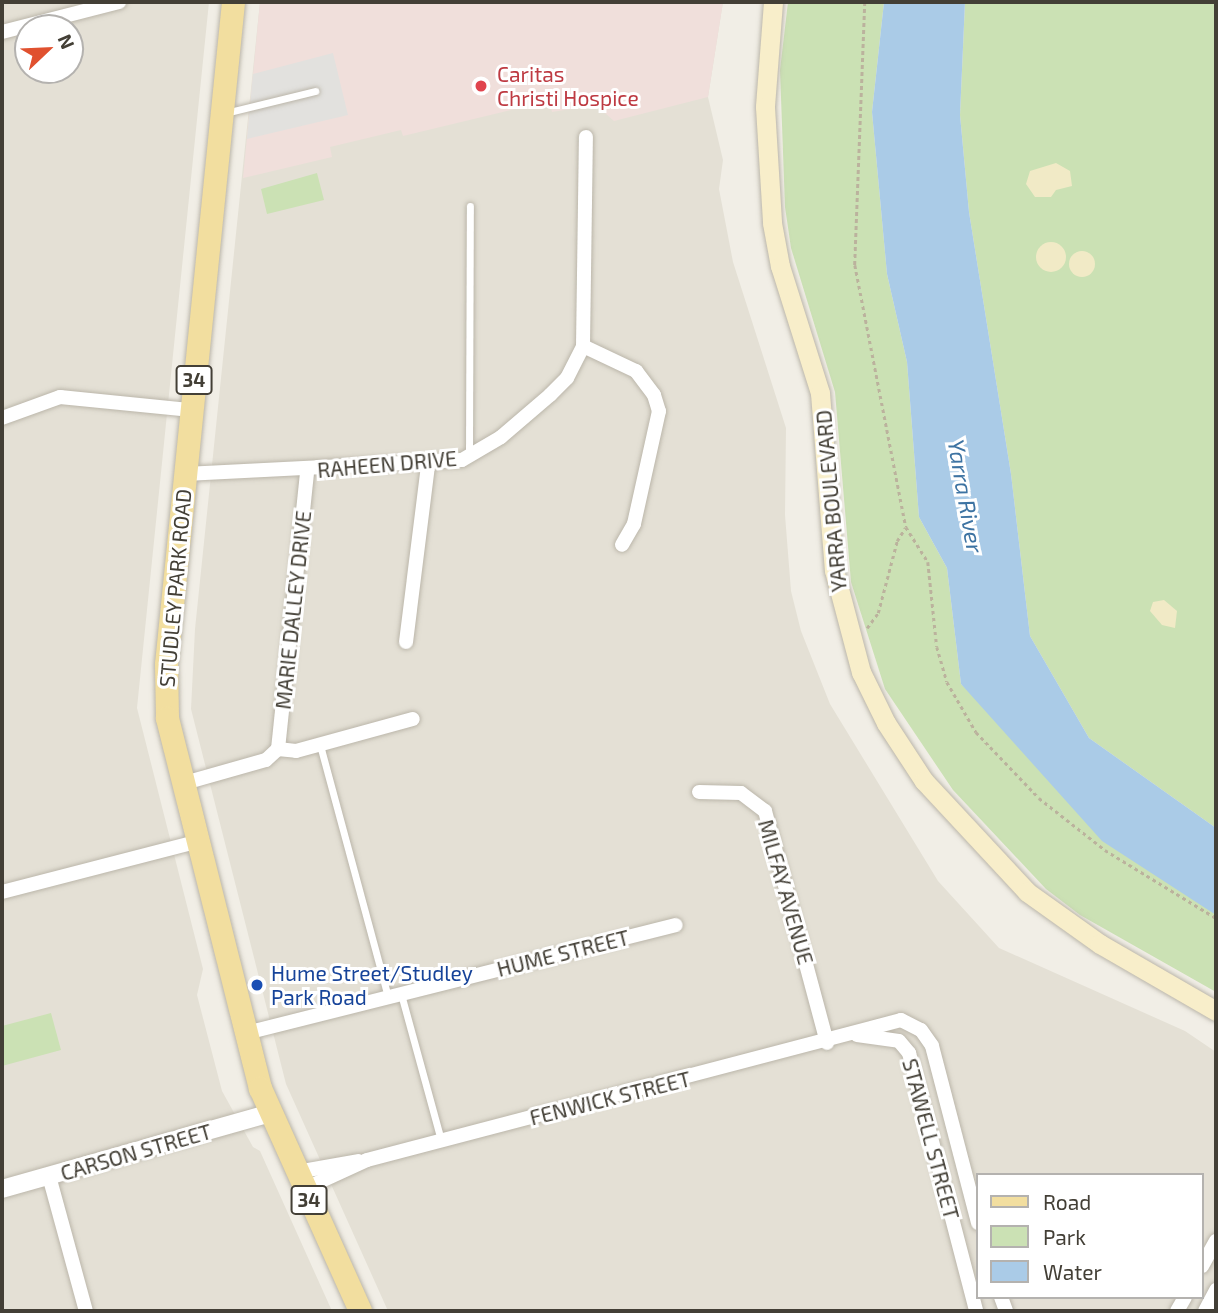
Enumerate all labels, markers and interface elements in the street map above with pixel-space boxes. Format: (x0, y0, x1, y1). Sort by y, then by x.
north arrow (14, 14, 84, 84)
text: N (54, 31, 80, 52)
place label: Caritas Christi Hospice (497, 61, 639, 111)
marker: Caritas Christi Hospice (471, 76, 491, 96)
road number: 34 (175, 364, 213, 396)
street label: YARRA BOULEVARD (810, 409, 852, 593)
water label: Yarra River (942, 437, 990, 555)
street label: RAHEEN DRIVE (316, 445, 458, 483)
street label: STUDLEY PARK ROAD (154, 487, 196, 689)
street label: MARIE DALLEY DRIVE (270, 509, 316, 711)
street label: MILFAY AVENUE (753, 816, 819, 968)
street label: HUME STREET (494, 924, 632, 982)
place label: Hume Street/Studley Park Road (271, 960, 473, 1010)
marker: Hume Street/Studley Park Road (249, 977, 265, 993)
street label: STAWELL STREET (897, 1056, 965, 1222)
street label: FENWICK STREET (527, 1066, 693, 1130)
street label: CARSON STREET (58, 1118, 214, 1186)
legend (976, 1173, 1204, 1299)
road number: 34 (290, 1184, 328, 1216)
text: Road (1043, 1189, 1091, 1214)
text: Park (1043, 1224, 1086, 1249)
text: Water (1043, 1259, 1102, 1284)

